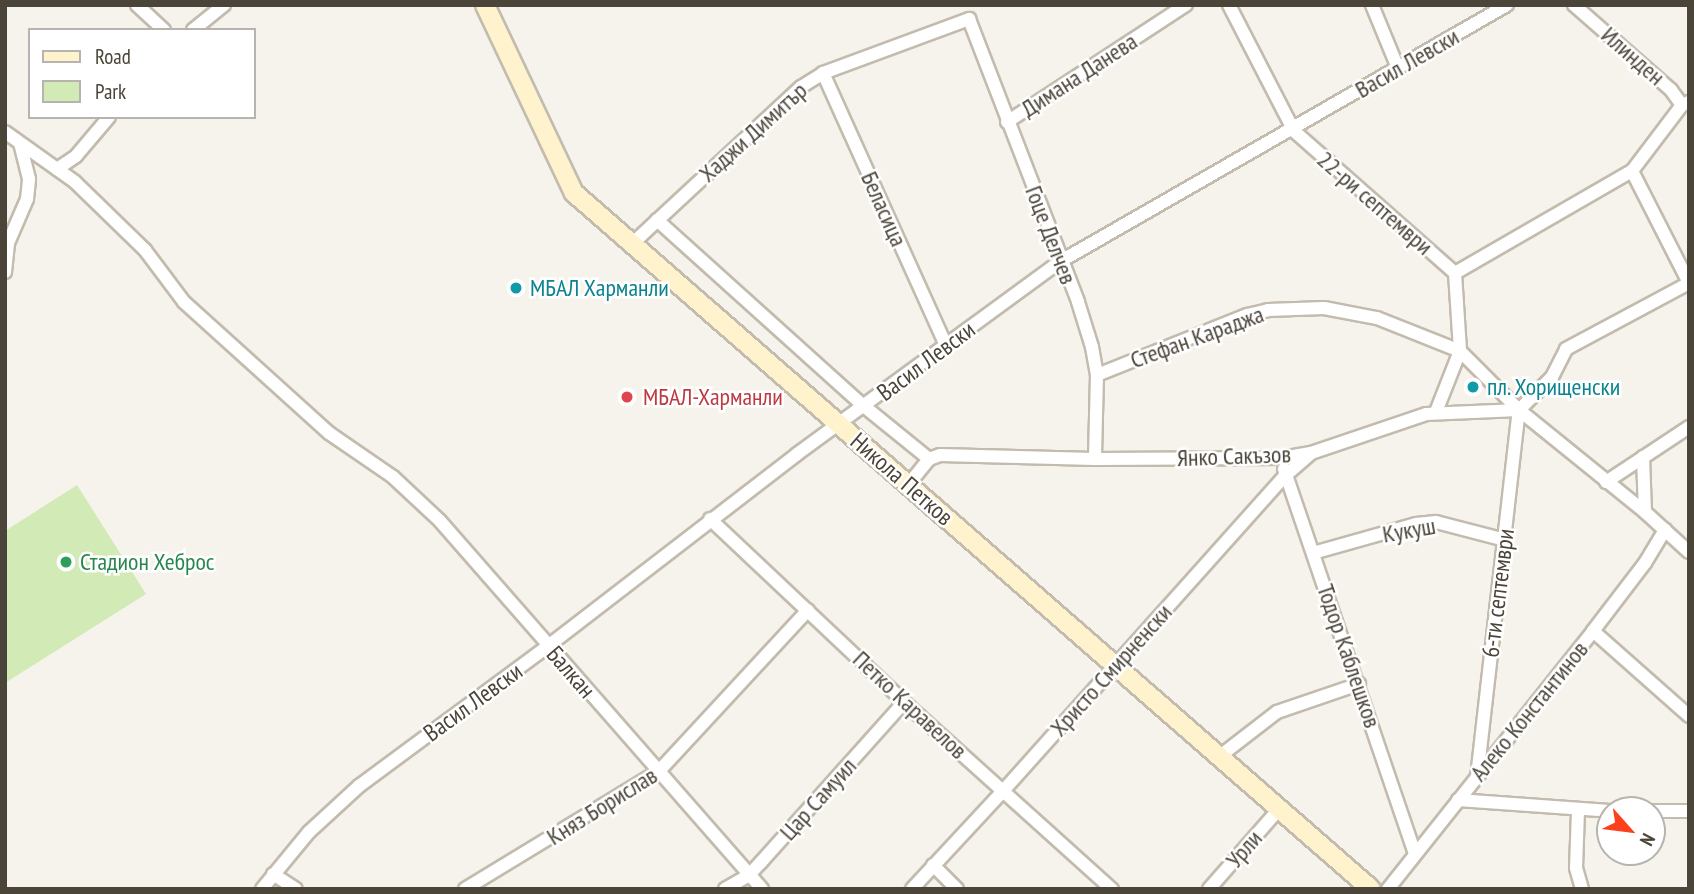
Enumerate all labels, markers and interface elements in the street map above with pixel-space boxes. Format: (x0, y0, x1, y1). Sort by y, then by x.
street label: Илинден (1595, 21, 1671, 91)
street label: Васил Левски (1350, 22, 1464, 104)
street label: Димана Данева (1015, 27, 1143, 123)
legend (28, 28, 256, 119)
text: Road (95, 43, 131, 70)
street label: Хаджи Димитър (693, 76, 813, 188)
text: Park (95, 78, 126, 105)
street label: 22-ри септември (1311, 145, 1439, 261)
street label: Беласица (855, 167, 913, 251)
street label: Гоце Делчев (1019, 182, 1083, 288)
place label: МБАЛ Харманли (530, 274, 669, 302)
marker: МБАЛ Харманли (508, 280, 524, 296)
street label: Стефан Караджа (1126, 300, 1268, 374)
street label: Васил Левски (871, 315, 981, 407)
place label: пл. Хорищенски (1487, 373, 1622, 401)
marker: пл. Хорищенски (1465, 379, 1481, 395)
place label: МБАЛ-Харманли (643, 383, 783, 411)
marker: МБАЛ-Харманли (617, 387, 637, 407)
street label: Никола Петков (845, 427, 959, 531)
street label: Янко Сакъзов (1176, 440, 1292, 472)
street label: Кукуш (1380, 511, 1438, 549)
street label: 6-ти септември (1476, 527, 1520, 659)
place label: Стадион Хеброс (80, 548, 215, 576)
marker: Стадион Хеброс (58, 554, 74, 570)
street label: Тодор Каблешков (1311, 580, 1387, 732)
street label: Христо Смирненски (1044, 598, 1178, 742)
street label: Алеко Константинов (1464, 635, 1594, 787)
street label: Балкан (541, 640, 601, 704)
street label: Петко Каравелов (847, 645, 973, 765)
street label: Васил Левски (418, 657, 528, 747)
street label: Цар Самуил (774, 752, 862, 846)
street label: Княз Борислав (542, 761, 662, 851)
north arrow (1596, 796, 1666, 866)
street label: Урли (1220, 824, 1268, 874)
text: N (1635, 830, 1661, 850)

